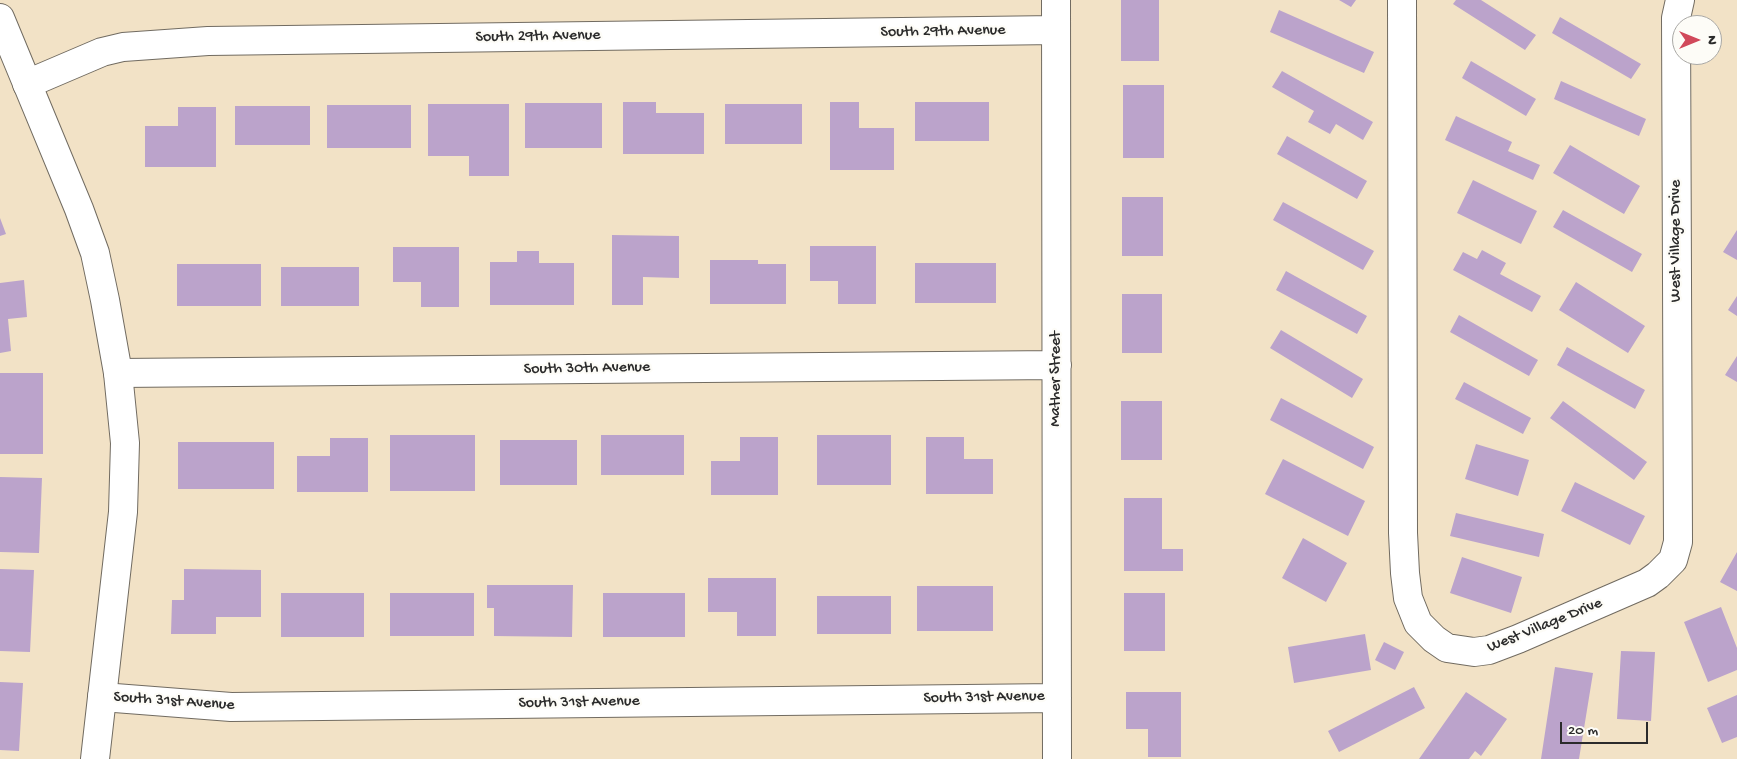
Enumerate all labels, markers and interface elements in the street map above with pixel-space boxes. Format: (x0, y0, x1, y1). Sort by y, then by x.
north arrow (1672, 15, 1722, 65)
street label: South 29th Avenue (880, 21, 1006, 43)
street label: South 29th Avenue (475, 26, 601, 48)
text: N (1703, 35, 1720, 45)
street label: West Village Drive (1667, 180, 1687, 302)
street label: Mather Street (1047, 331, 1067, 427)
street label: South 30th Avenue (524, 358, 650, 380)
street label: West Village Drive (1485, 594, 1605, 658)
street label: South 31st Avenue (923, 687, 1045, 709)
street label: South 31st Avenue (113, 688, 235, 716)
street label: South 31st Avenue (518, 692, 640, 714)
scale bar (1562, 712, 1650, 744)
text: 20 m (1568, 722, 1598, 740)

